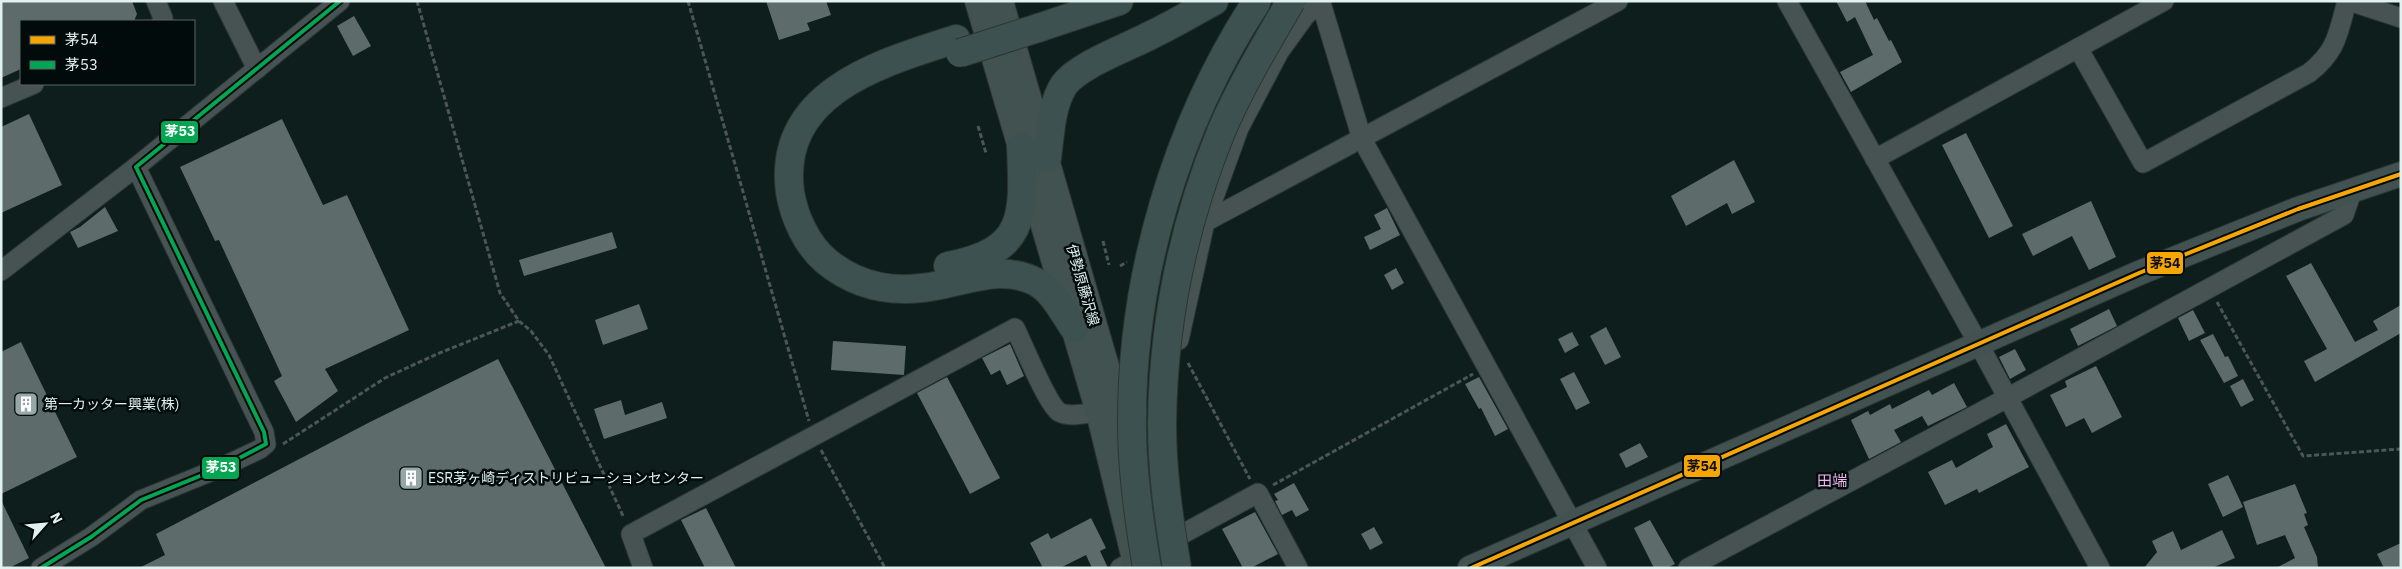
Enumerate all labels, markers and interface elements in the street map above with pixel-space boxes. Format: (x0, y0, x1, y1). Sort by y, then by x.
legend (20, 20, 195, 85)
text: 茅54 (65, 30, 98, 49)
text: 茅53 (65, 55, 98, 74)
line badge: 茅53 (160, 120, 199, 144)
text: 茅53 (165, 122, 195, 140)
street label: 伊勢原藤沢線 (1063, 242, 1103, 328)
line badge: 茅54 (2146, 251, 2184, 275)
text: 茅54 (2150, 254, 2180, 272)
building icon: 第一カッター興業(株) (13, 391, 39, 417)
place label: 第一カッター興業(株) (44, 395, 179, 413)
line badge: 茅54 (1683, 454, 1721, 478)
line badge: 茅53 (201, 456, 240, 480)
text: 茅54 (1687, 457, 1717, 475)
text: 茅53 (206, 458, 236, 476)
building icon: ESR茅ヶ崎ディストリビューションセンター (398, 465, 424, 491)
place label: ESR茅ヶ崎ディストリビューションセンター (428, 469, 704, 487)
district label: 田端 (1817, 471, 1847, 490)
north arrow (20, 499, 70, 549)
text: N (46, 509, 67, 527)

